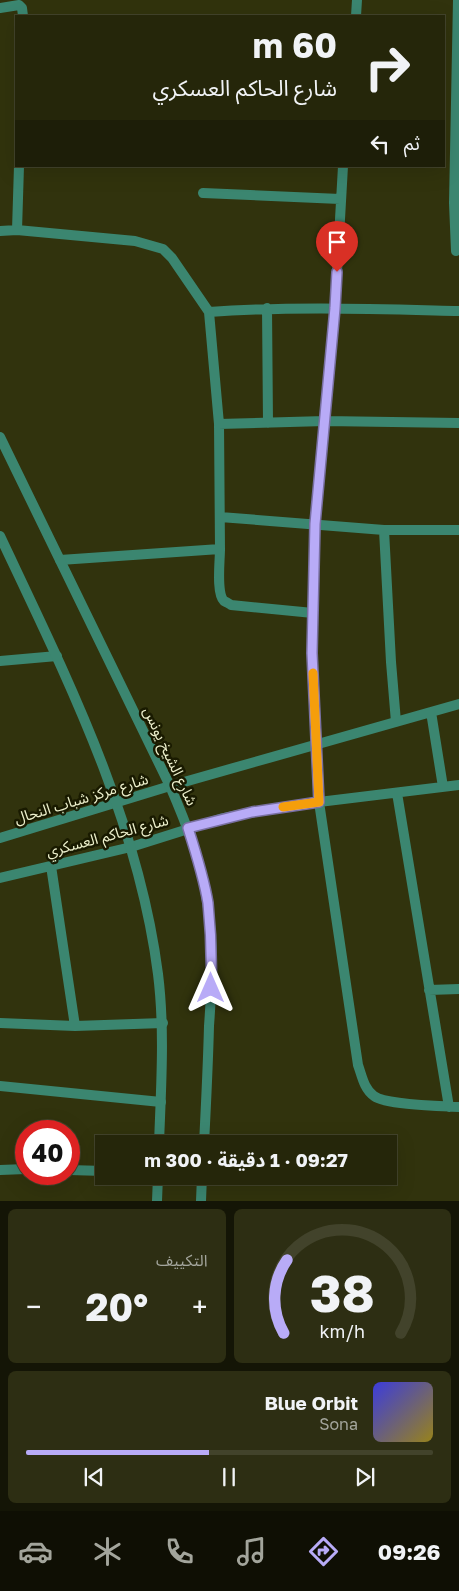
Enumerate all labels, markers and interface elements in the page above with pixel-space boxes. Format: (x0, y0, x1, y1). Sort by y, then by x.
text: 60 m (253, 24, 337, 66)
icon: right (355, 35, 420, 100)
text: شارع الحاكم العسكري (153, 74, 337, 101)
icon: left (366, 130, 394, 158)
text: ثم (404, 131, 420, 154)
pin (316, 221, 358, 272)
icon: arrive (323, 228, 351, 256)
street label: شارع الشيخ يونس (137, 704, 202, 810)
street label: شارع مركز شباب النحال (12, 769, 151, 831)
street label: شارع الحاكم العسكري (44, 810, 171, 864)
position arrow (184, 961, 236, 1013)
speed limit sign: 40 (15, 1120, 80, 1185)
text: 09:27 · 1 دقيقة · 300 m (144, 1148, 348, 1171)
text: التكييف (156, 1250, 208, 1270)
text: 38 (310, 1261, 375, 1323)
text: 20° (85, 1284, 148, 1329)
text: − (26, 1290, 41, 1323)
text: + (192, 1290, 207, 1323)
text: km/h (320, 1320, 365, 1342)
text: Blue Orbit (264, 1391, 358, 1414)
text: Sona (319, 1414, 358, 1434)
icon: previous (80, 1463, 108, 1491)
icon: pause (215, 1463, 243, 1491)
icon: next (351, 1463, 379, 1491)
icon: car (18, 1534, 53, 1569)
icon: climate (90, 1534, 125, 1569)
icon: phone (162, 1534, 197, 1569)
icon: music (234, 1534, 269, 1569)
icon: directions (306, 1534, 341, 1569)
text: 09:26 (378, 1538, 441, 1565)

